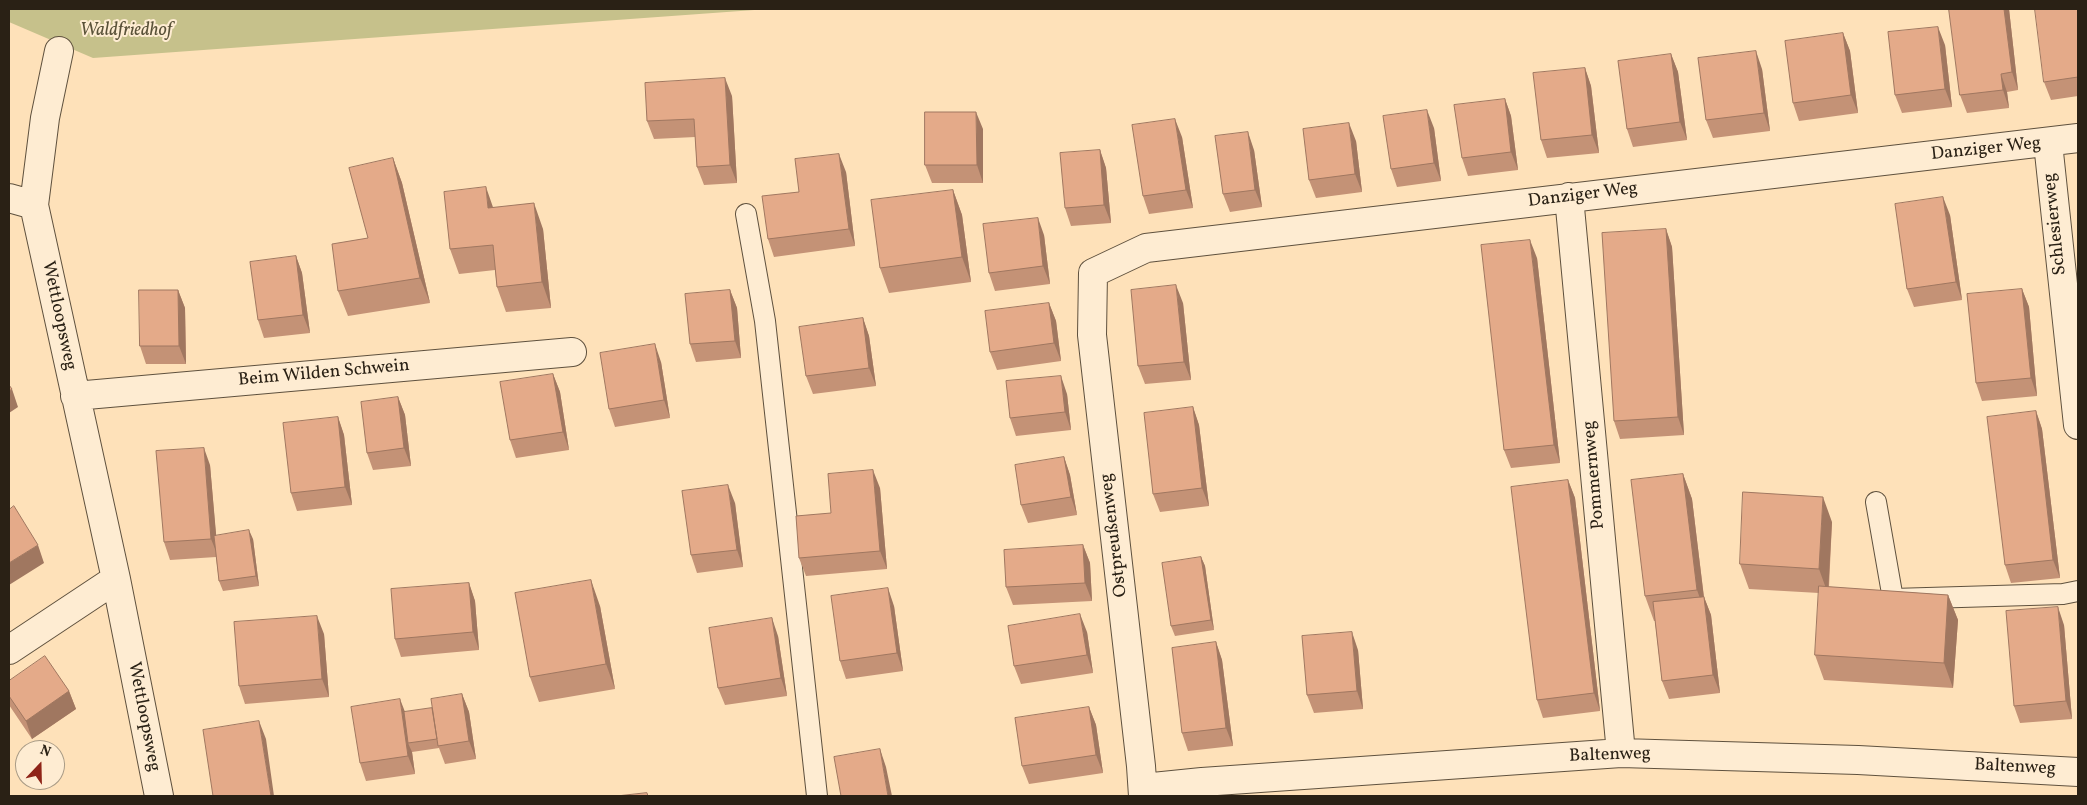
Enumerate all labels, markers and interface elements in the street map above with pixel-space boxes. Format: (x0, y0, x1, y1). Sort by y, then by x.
park label: Waldfriedhof (80, 21, 172, 43)
street label: Danziger Weg (1930, 133, 2042, 167)
street label: Schlesierweg (2040, 172, 2072, 276)
street label: Danziger Weg (1527, 179, 1639, 213)
street label: Wettloopsweg (36, 259, 80, 373)
street label: Beim Wilden Schwein (237, 356, 411, 392)
street label: Pommernweg (1579, 420, 1611, 530)
street label: Ostpreußenweg (1097, 472, 1133, 598)
street label: Wettloopsweg (122, 660, 164, 774)
north arrow (15, 740, 65, 790)
text: N (37, 741, 53, 762)
street label: Baltenweg (1569, 744, 1651, 768)
street label: Baltenweg (1974, 755, 2056, 781)

